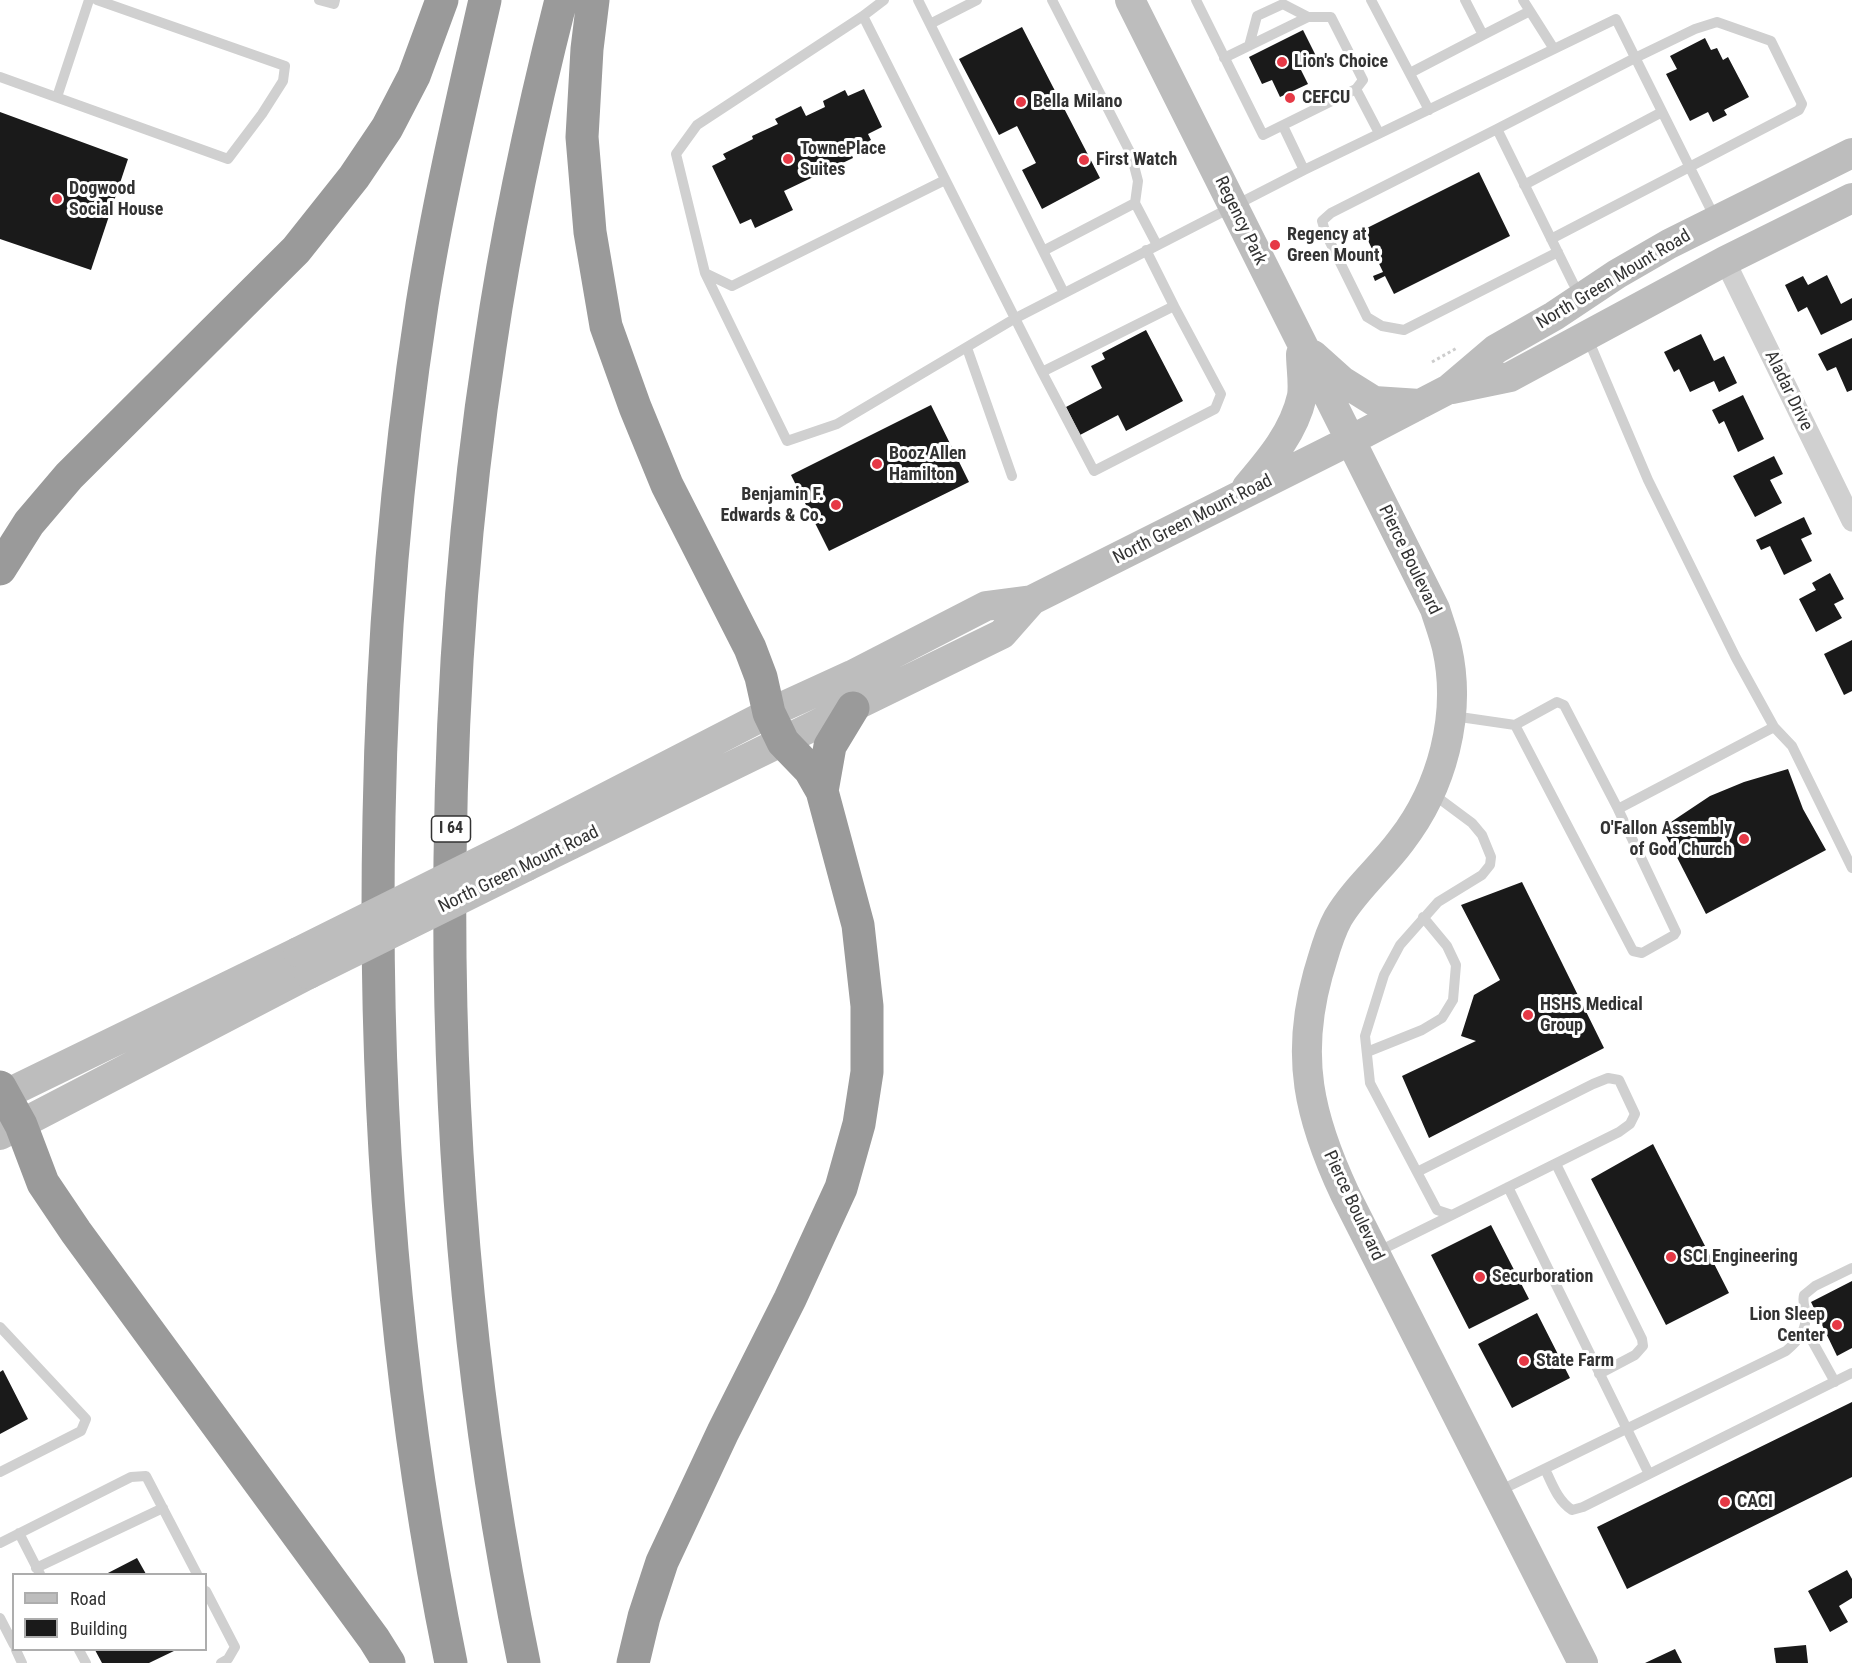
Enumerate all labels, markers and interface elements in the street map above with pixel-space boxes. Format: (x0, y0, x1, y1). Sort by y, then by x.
place label: Lion's Choice (1294, 51, 1388, 73)
marker: Lion's Choice (1275, 55, 1289, 69)
place label: CEFCU (1302, 87, 1350, 109)
place label: Bella Milano (1033, 91, 1122, 113)
marker: CEFCU (1283, 91, 1297, 105)
marker: Bella Milano (1014, 95, 1028, 109)
place label: TownePlace Suites (800, 138, 886, 180)
place label: First Watch (1096, 149, 1177, 171)
marker: TownePlace Suites (781, 152, 795, 166)
marker: First Watch (1077, 153, 1091, 167)
street label: Regency Park (1209, 173, 1271, 269)
place label: Dogwood Social House (69, 178, 163, 220)
marker: Dogwood Social House (50, 192, 64, 206)
place label: Regency at Green Mount (1287, 224, 1379, 266)
street label: North Green Mount Road (1533, 226, 1695, 334)
marker: Regency at Green Mount (1268, 238, 1282, 252)
street label: Aladar Drive (1759, 348, 1817, 434)
place label: Booz Allen Hamilton (889, 443, 966, 486)
marker: Booz Allen Hamilton (870, 457, 884, 471)
street label: North Green Mount Road (1110, 471, 1276, 569)
place label: Benjamin F. Edwards & Co. (720, 484, 824, 526)
marker: Benjamin F. Edwards & Co. (829, 498, 843, 512)
street label: Pierce Boulevard (1373, 502, 1445, 618)
road number: I 64 (432, 816, 470, 842)
place label: O'Fallon Assembly of God Church (1600, 818, 1732, 860)
street label: North Green Mount Road (435, 822, 603, 918)
marker: O'Fallon Assembly of God Church (1737, 832, 1751, 846)
place label: HSHS Medical Group (1540, 994, 1643, 1036)
marker: HSHS Medical Group (1521, 1008, 1535, 1022)
street label: Pierce Boulevard (1318, 1147, 1388, 1265)
place label: SCI Engineering (1683, 1246, 1798, 1268)
marker: SCI Engineering (1664, 1250, 1678, 1264)
place label: Securboration (1492, 1266, 1593, 1288)
marker: Securboration (1473, 1270, 1487, 1284)
place label: Lion Sleep Center (1750, 1304, 1825, 1346)
marker: Lion Sleep Center (1830, 1318, 1844, 1332)
place label: State Farm (1536, 1350, 1614, 1372)
marker: State Farm (1517, 1354, 1531, 1368)
place label: CACI (1737, 1491, 1773, 1513)
marker: CACI (1718, 1495, 1732, 1509)
legend (12, 1573, 207, 1651)
text: Road (70, 1588, 106, 1609)
text: Building (70, 1618, 127, 1639)

